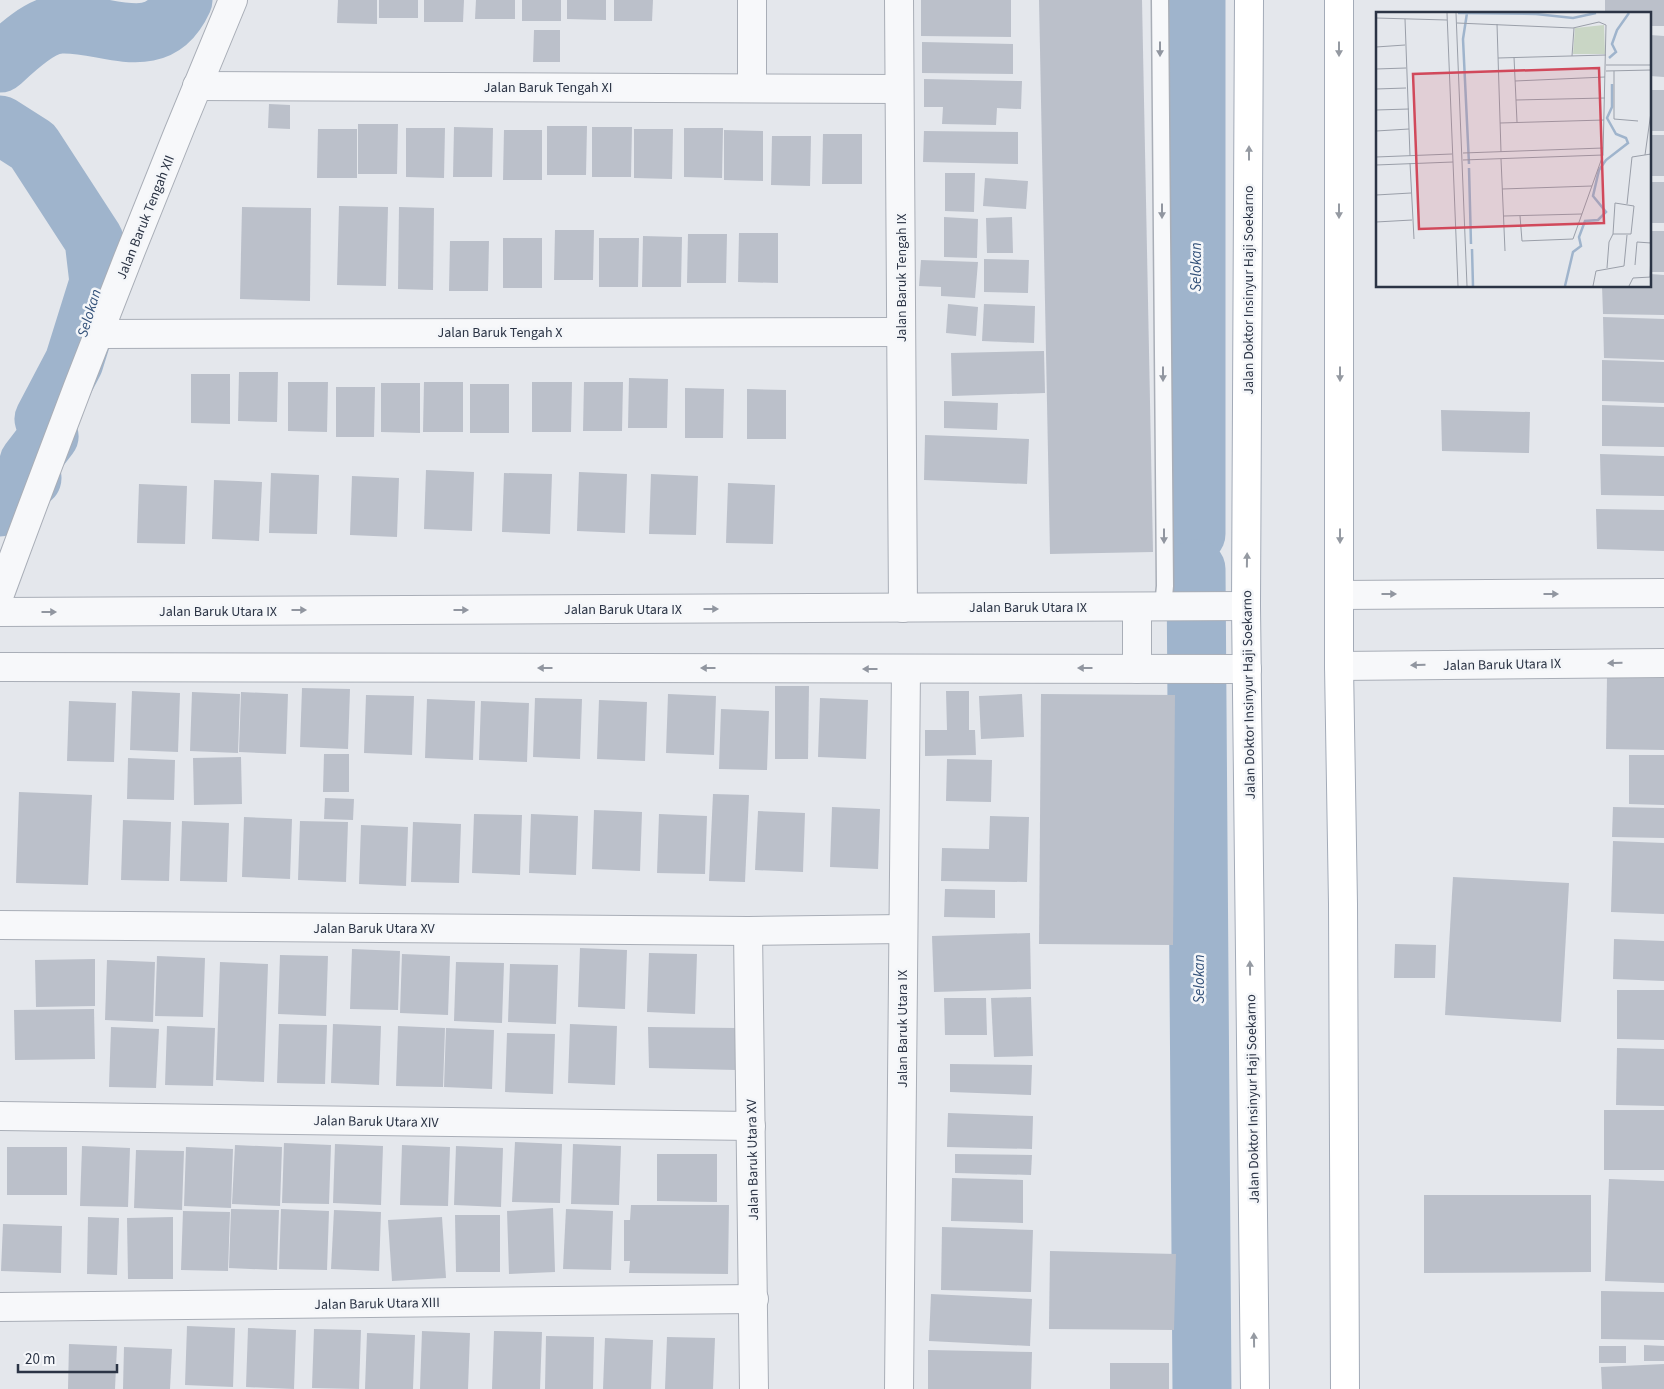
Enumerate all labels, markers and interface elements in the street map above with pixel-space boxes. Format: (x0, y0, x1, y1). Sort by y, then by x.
inset map (1376, 12, 1652, 288)
one-way arrow (1156, 41, 1164, 57)
one-way arrow (1335, 41, 1343, 57)
street label: Jalan Baruk Tengah XI (484, 78, 612, 98)
one-way arrow (1245, 145, 1253, 161)
street label: Jalan Baruk Tengah XII (112, 152, 180, 282)
street label: Jalan Doktor Insinyur Haji Soekarno (1239, 185, 1259, 395)
one-way arrow (1158, 203, 1166, 219)
one-way arrow (1335, 203, 1343, 219)
street label: Jalan Baruk Tengah IX (892, 214, 912, 342)
water label: Selokan (1186, 242, 1207, 292)
water label: Selokan (72, 287, 107, 340)
street label: Jalan Baruk Tengah X (437, 323, 563, 343)
one-way arrow (1159, 366, 1167, 382)
one-way arrow (1336, 366, 1344, 382)
one-way arrow (1160, 528, 1168, 544)
one-way arrow (1336, 528, 1344, 544)
one-way arrow (1243, 552, 1251, 568)
street label: Jalan Doktor Insinyur Haji Soekarno (1237, 590, 1261, 800)
one-way arrow (1381, 590, 1397, 598)
one-way arrow (1544, 590, 1560, 598)
street label: Jalan Baruk Utara IX (969, 598, 1087, 618)
street label: Jalan Baruk Utara IX (564, 600, 682, 620)
street label: Jalan Baruk Utara IX (159, 602, 277, 622)
one-way arrow (703, 604, 719, 612)
one-way arrow (291, 606, 307, 614)
one-way arrow (453, 606, 469, 614)
one-way arrow (41, 608, 57, 616)
street label: Jalan Baruk Utara IX (1443, 654, 1561, 676)
one-way arrow (1607, 659, 1623, 667)
one-way arrow (1410, 662, 1426, 670)
one-way arrow (537, 664, 553, 672)
one-way arrow (699, 664, 715, 672)
one-way arrow (1077, 664, 1093, 672)
one-way arrow (862, 665, 878, 673)
street label: Jalan Baruk Utara XV (313, 919, 436, 939)
water label: Selokan (1189, 954, 1210, 1004)
one-way arrow (1246, 960, 1254, 976)
street label: Jalan Baruk Utara IX (893, 970, 913, 1088)
street label: Jalan Doktor Insinyur Haji Soekarno (1241, 994, 1265, 1204)
street label: Jalan Baruk Utara XV (742, 1098, 764, 1221)
street label: Jalan Baruk Utara XIV (313, 1111, 440, 1133)
street label: Jalan Baruk Utara XIII (314, 1293, 440, 1315)
one-way arrow (1250, 1332, 1258, 1348)
scale bar (18, 1342, 116, 1374)
text: 20 m (25, 1349, 55, 1370)

